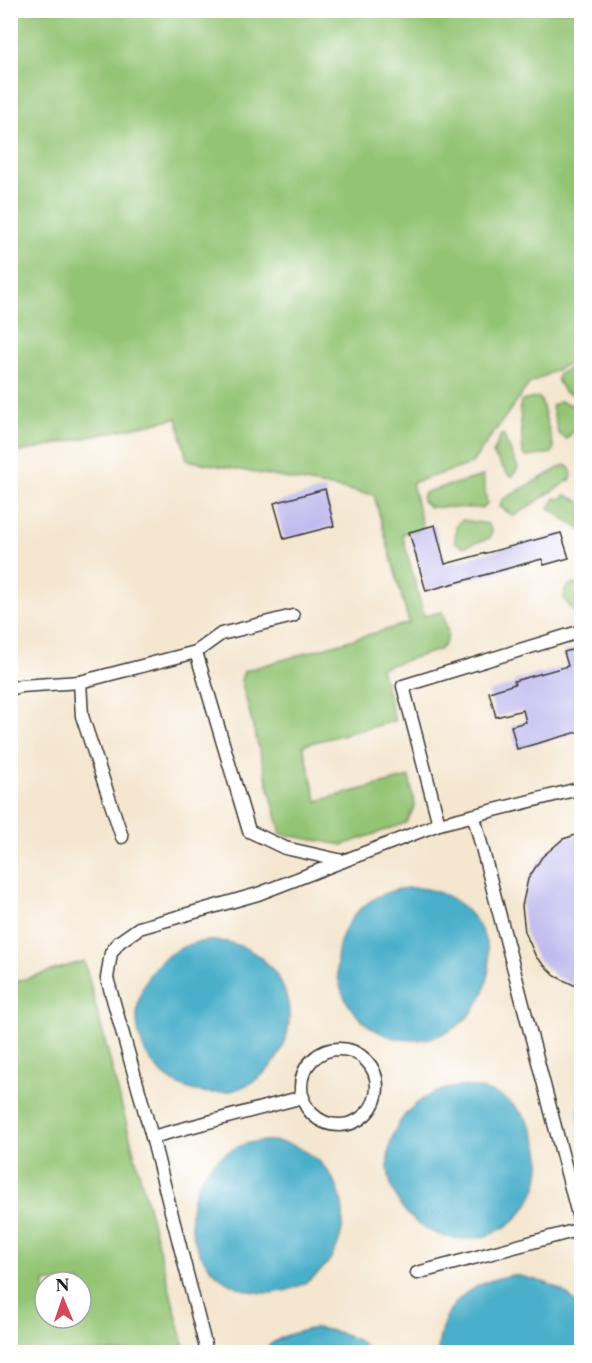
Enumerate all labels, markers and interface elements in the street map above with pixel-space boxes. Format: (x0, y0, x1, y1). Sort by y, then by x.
north arrow (33, 1270, 93, 1330)
text: N (55, 1275, 70, 1295)

